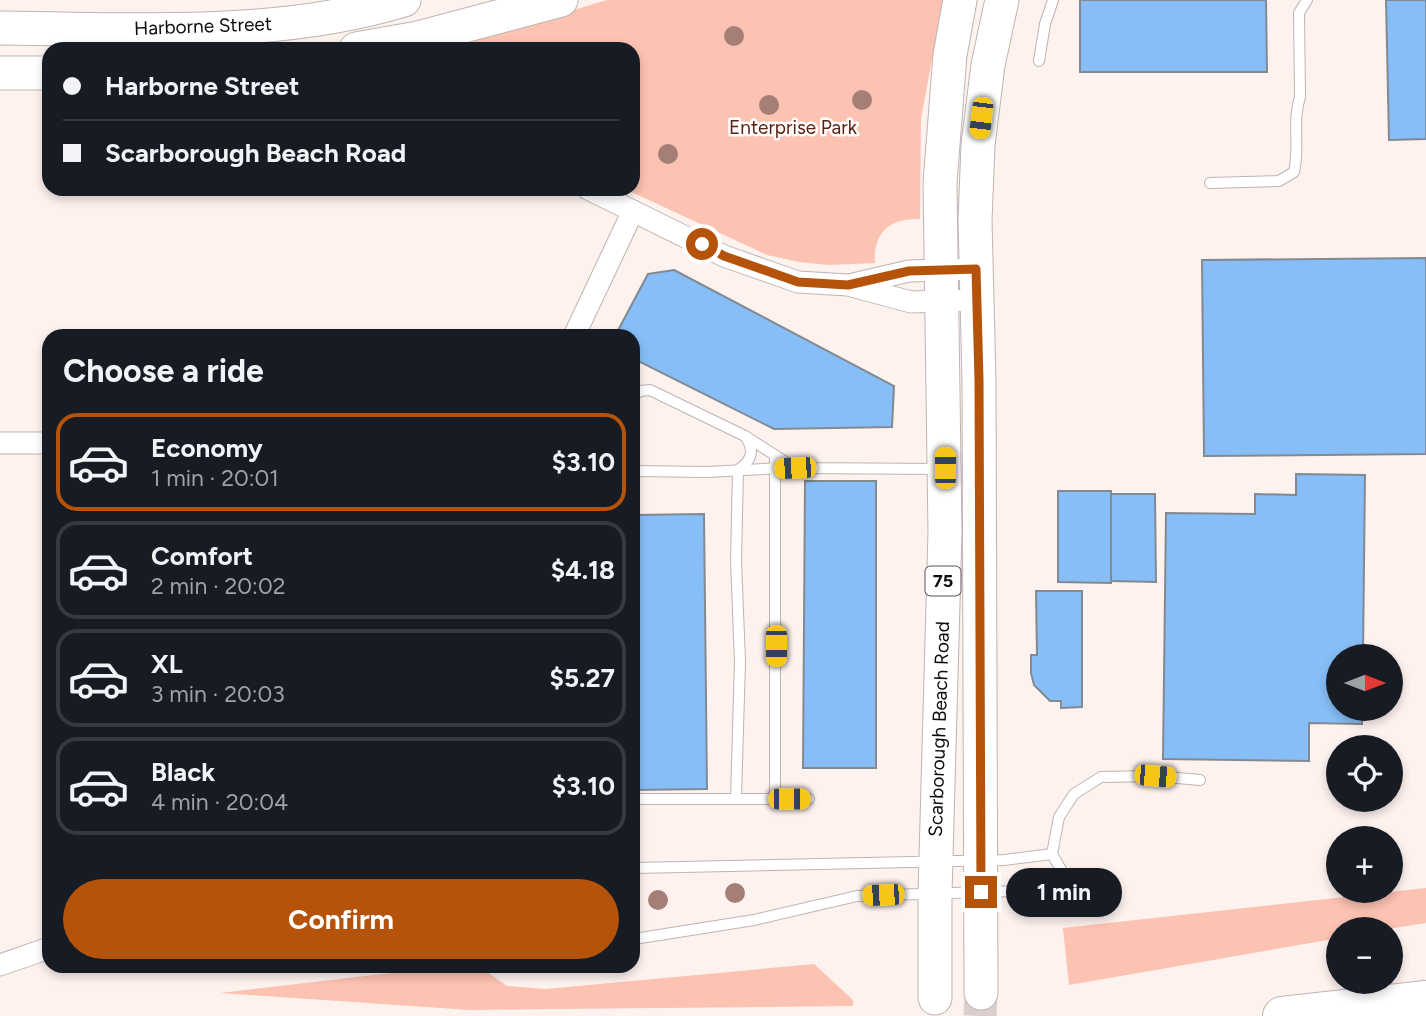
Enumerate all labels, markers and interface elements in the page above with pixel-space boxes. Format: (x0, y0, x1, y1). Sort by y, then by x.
street label: Harborne Street (134, 12, 272, 40)
text: Harborne Street (105, 70, 299, 102)
car (969, 96, 994, 140)
park label: Enterprise Park (729, 116, 858, 139)
text: Scarborough Beach Road (105, 137, 406, 169)
route start (686, 228, 718, 260)
text: Choose a ride (63, 352, 264, 390)
icon: car (67, 431, 130, 494)
text: Economy (151, 432, 263, 464)
text: $3.10 (552, 446, 615, 478)
car (935, 447, 956, 489)
car (774, 457, 817, 479)
text: 1 min · 20:01 (151, 464, 279, 492)
icon: car (67, 539, 130, 602)
text: Comfort (151, 540, 253, 572)
text: $4.18 (551, 554, 615, 586)
road number: 75 (926, 566, 960, 596)
text: 2 min · 20:02 (151, 572, 286, 600)
street label: Scarborough Beach Road (924, 621, 954, 837)
car (766, 625, 787, 667)
north arrow (1326, 644, 1404, 721)
map controls (1326, 644, 1403, 994)
icon: car (67, 647, 130, 710)
text: XL (151, 648, 183, 680)
text: $5.27 (550, 662, 615, 694)
text: 3 min · 20:03 (151, 680, 285, 708)
button: locate (1326, 735, 1403, 812)
icon: car (67, 755, 130, 818)
text: Black (151, 756, 215, 788)
car (1134, 764, 1177, 788)
text: $3.10 (552, 770, 615, 802)
text: 4 min · 20:04 (151, 788, 288, 816)
car (769, 789, 811, 810)
button: + (1326, 826, 1403, 903)
callout: 1 min (1006, 868, 1121, 917)
route end (965, 876, 997, 908)
text: 1 min (1037, 878, 1091, 906)
button: Confirm (63, 879, 619, 959)
car (862, 884, 905, 906)
button: − (1326, 917, 1403, 994)

